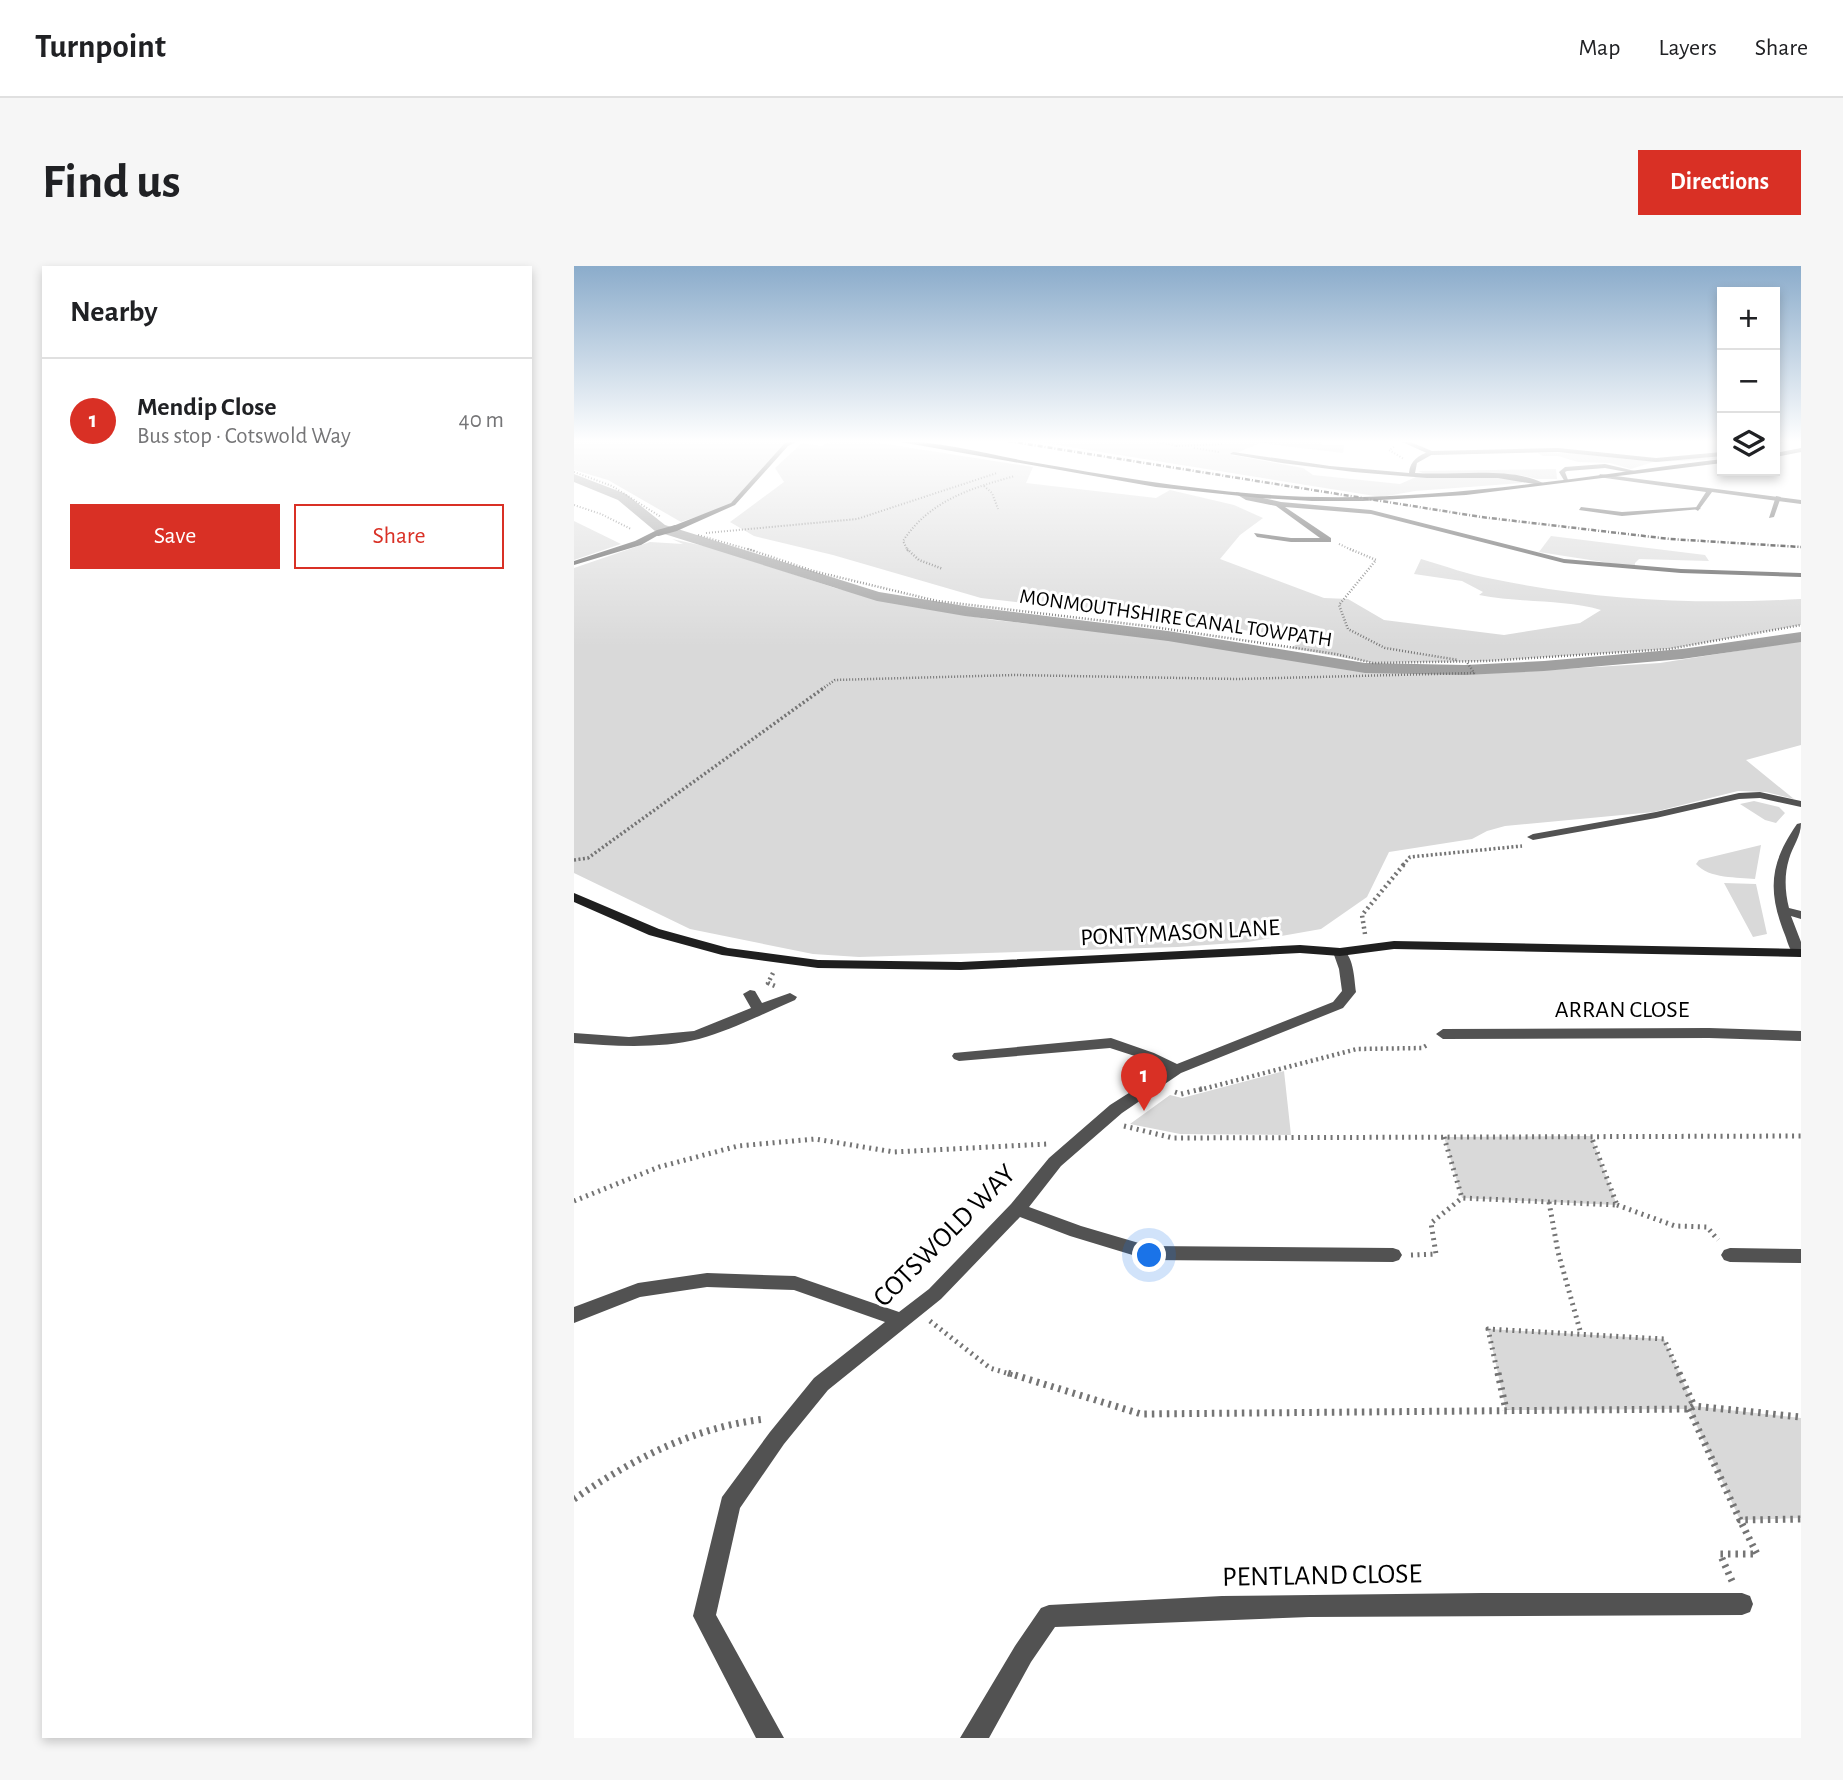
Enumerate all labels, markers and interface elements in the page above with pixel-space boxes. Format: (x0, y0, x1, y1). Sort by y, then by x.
text: Turnpoint (35, 31, 166, 64)
text: Map (1578, 36, 1620, 60)
text: Layers (1658, 36, 1717, 60)
text: Share (1755, 36, 1808, 60)
button: Directions (1638, 150, 1801, 215)
text: Find us (42, 158, 181, 207)
map controls (1717, 287, 1780, 476)
button: + (1717, 287, 1780, 350)
text: Nearby (70, 297, 158, 327)
button: − (1717, 350, 1780, 413)
text: Mendip Close (137, 394, 277, 420)
text: 1 (89, 409, 97, 432)
text: 40 m (459, 409, 504, 432)
button: layers (1717, 413, 1780, 476)
text: Bus stop · Cotswold Way (137, 425, 351, 448)
button: Save (70, 504, 280, 569)
button: Share (294, 504, 504, 569)
street label: MONMOUTHSHIRE CANAL TOWPATH (1018, 586, 1334, 650)
street label: PONTYMASON LANE (1080, 916, 1281, 950)
street label: ARRAN CLOSE (1555, 998, 1690, 1022)
pin: 1 (1121, 1053, 1167, 1111)
street label: COTSWOLD WAY (868, 1159, 1022, 1313)
your location (1132, 1238, 1166, 1272)
street label: PENTLAND CLOSE (1222, 1560, 1422, 1592)

